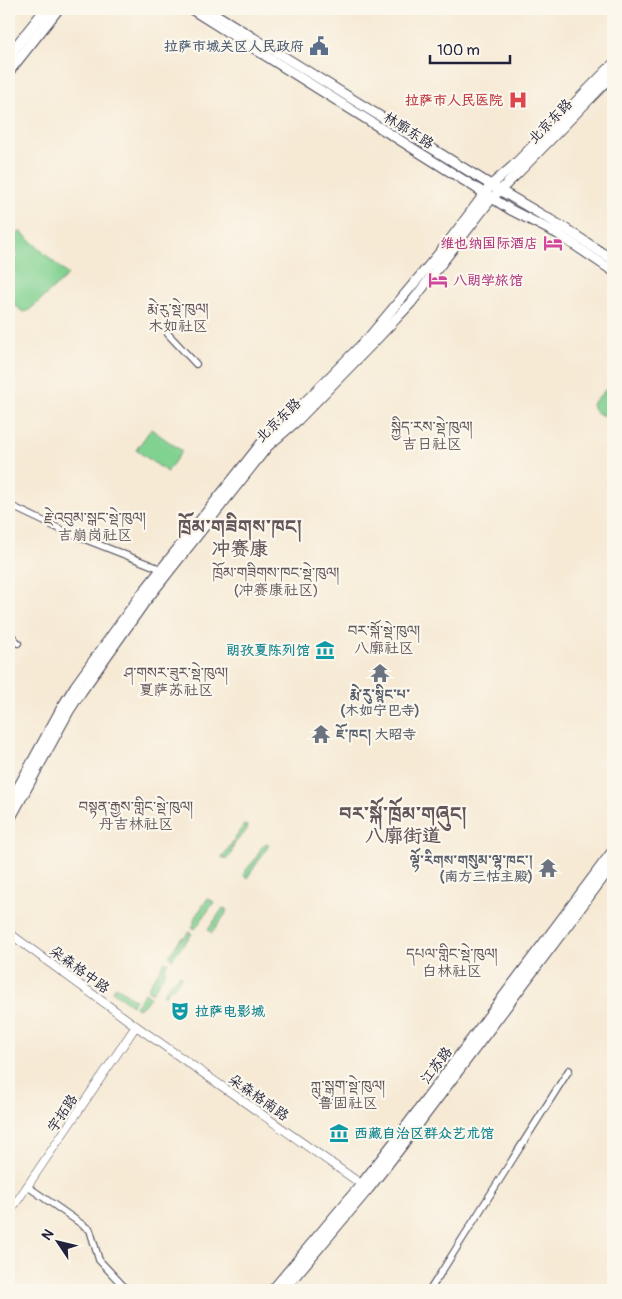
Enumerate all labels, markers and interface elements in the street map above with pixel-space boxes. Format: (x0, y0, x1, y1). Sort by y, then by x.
scale bar (430, 32, 510, 64)
public building icon: 拉萨市城关区人民政府 (308, 35, 330, 57)
place label: 拉萨市城关区人民政府 (164, 38, 304, 55)
text: 100 m (437, 41, 480, 60)
hospital icon: 拉萨市人民医院 (507, 89, 529, 111)
place label: 拉萨市人民医院 (405, 92, 503, 109)
street label: 北京东路 (525, 95, 576, 147)
street label: 林廓东路 (380, 108, 437, 152)
hotel icon: 维也纳国际酒店 (542, 232, 564, 254)
place label: 维也纳国际酒店 (440, 235, 538, 252)
hotel icon: 八朗学旅馆 (427, 269, 449, 291)
place label: 八朗学旅馆 (453, 272, 523, 289)
district label: རྨེ་རུ་སྡེ་ཁུལ། 木如社区 (147, 298, 209, 336)
street label: 北京东路 (252, 395, 304, 446)
district label: སྐྱིད་རས་སྡེ་ཁུལ། 吉日社区 (391, 416, 473, 454)
district label: རྗེ་འབུམ་སྒང་སྡེ་ཁུལ། 吉崩岗社区 (44, 507, 146, 545)
district label: ཁྲོམ་གཟིགས་ཁང། 冲赛康 (178, 511, 302, 561)
district label: ཁྲོམ་གཟིགས་ཁང་སྡེ་ཁུལ། (冲赛康社区) (212, 561, 340, 600)
district label: བར་སྐོ་སྡེ་ཁུལ། 八廓社区 (348, 619, 420, 658)
museum icon: 朗孜夏陈列馆 (314, 639, 336, 661)
place label: 朗孜夏陈列馆 (226, 642, 310, 659)
district label: ཤ་གསར་ཟུར་སྡེ་ཁུལ། 夏萨苏社区 (123, 662, 228, 700)
temple icon: རྨེ་རུ་སྙིང་པ་ (木如宁巴寺) (369, 662, 391, 684)
place label: རྨེ་རུ་སྙིང་པ་ (木如宁巴寺) (340, 683, 420, 719)
temple icon: ཇོ་ཁང། 大昭寺 (310, 723, 332, 745)
place label: ཇོ་ཁང། 大昭寺 (335, 723, 417, 746)
district label: བསྟན་རྒྱས་གླིང་སྡེ་ཁུལ། 丹吉林社区 (79, 796, 193, 834)
district label: བར་སྐོ་ཁྲོམ་གཞུང། 八廓街道 (339, 796, 467, 848)
place label: ལྷོ་རིགས་གསུམ་ལྷ་ཁང་། (南方三怙主殿) (409, 847, 533, 885)
temple icon: ལྷོ་རིགས་གསུམ་ལྷ་ཁང་། (南方三怙主殿) (537, 857, 559, 879)
street label: 朵森格中路 (46, 942, 113, 997)
district label: དཔལ་གླིང་སྡེ་ཁུལ། 白林社区 (406, 943, 498, 981)
theatre icon: 拉萨电影城 (169, 1000, 191, 1022)
place label: 拉萨电影城 (195, 1003, 265, 1020)
street label: 江苏路 (417, 1043, 456, 1087)
street label: 朵森格南路 (225, 1070, 292, 1124)
district label: ཀླུ་སྒུག་སྡེ་ཁུལ། 鲁固社区 (311, 1075, 385, 1113)
street label: 宇拓路 (44, 1091, 81, 1135)
museum icon: 西藏自治区群众艺术馆 (328, 1122, 350, 1144)
place label: 西藏自治区群众艺术馆 (354, 1125, 494, 1142)
north arrow (32, 1216, 82, 1266)
text: N (38, 1226, 57, 1244)

